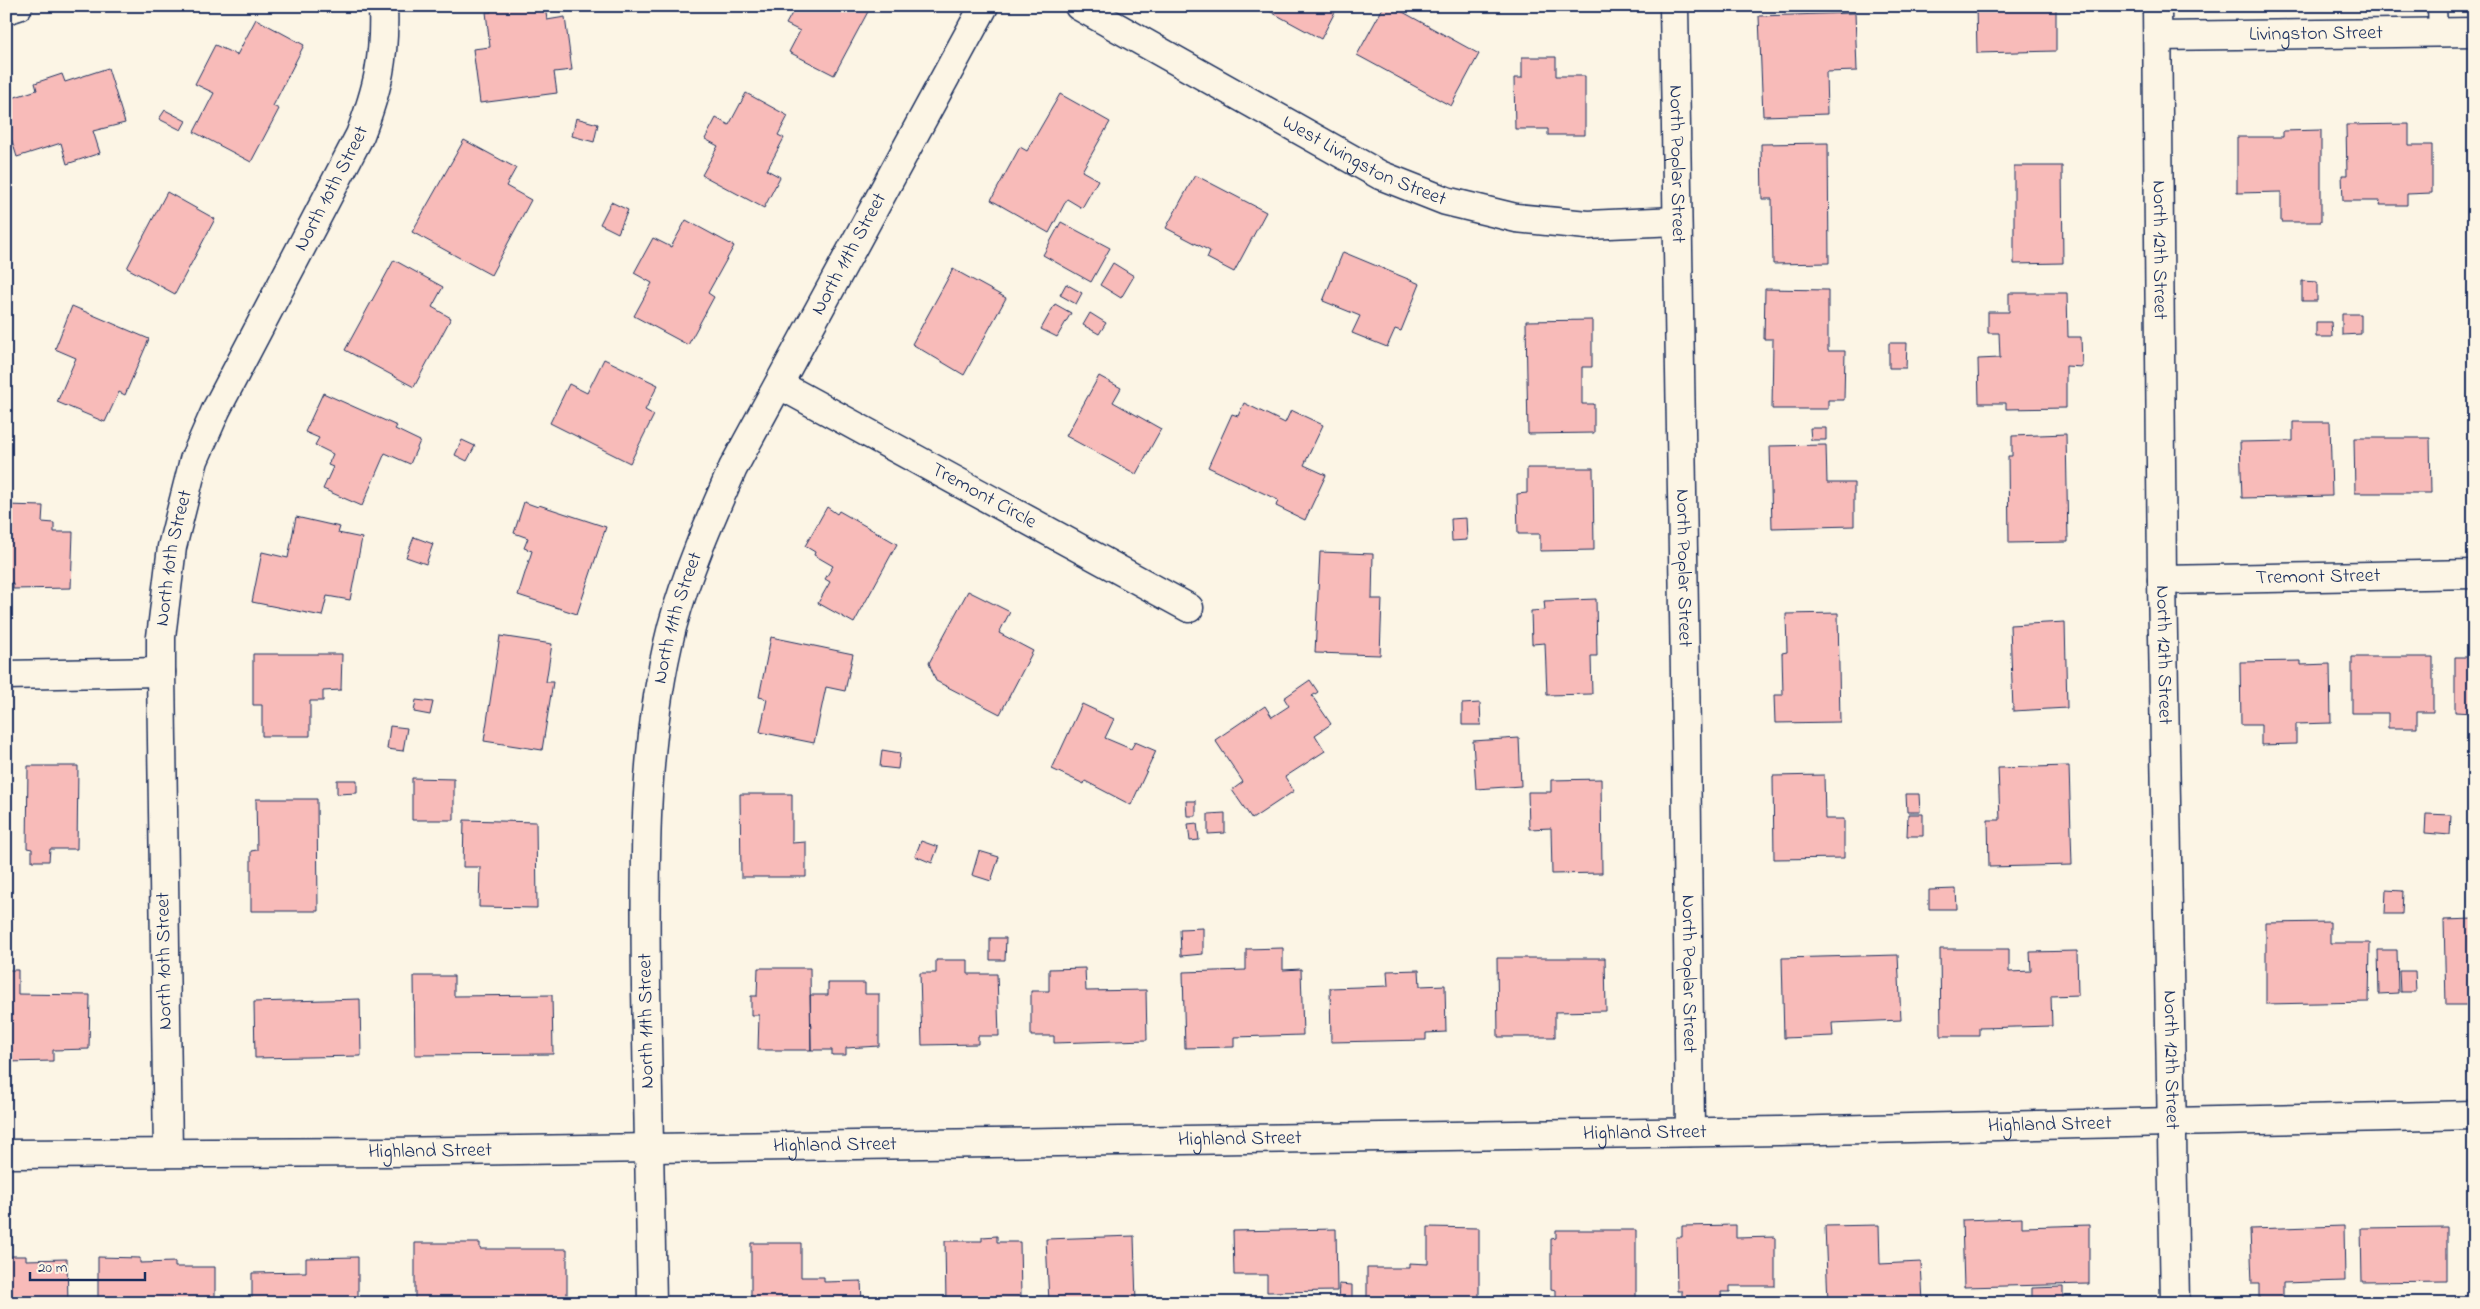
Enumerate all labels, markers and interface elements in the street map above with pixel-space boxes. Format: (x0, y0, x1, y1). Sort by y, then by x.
street label: Livingston Street (2249, 19, 2383, 50)
street label: North Poplar Street (1661, 85, 1692, 244)
street label: West Livingston Street (1277, 108, 1451, 214)
street label: North 10th Street (287, 122, 377, 256)
street label: North 12th Street (2144, 180, 2174, 320)
street label: North 11th Street (804, 187, 895, 321)
street label: Tremont Circle (926, 456, 1042, 537)
street label: North 10th Street (148, 487, 200, 628)
street label: North Poplar Street (1667, 489, 1699, 648)
street label: North 11th Street (646, 548, 710, 686)
street label: Tremont Street (2255, 561, 2381, 593)
street label: North 12th Street (2148, 585, 2179, 725)
street label: North 10th Street (149, 892, 181, 1030)
street label: North Poplar Street (1673, 895, 1704, 1053)
street label: North 11th Street (631, 953, 663, 1089)
street label: North 12th Street (2155, 990, 2186, 1130)
street label: Highland Street (1988, 1109, 2112, 1141)
street label: Highland Street (1583, 1118, 1707, 1149)
street label: Highland Street (1178, 1124, 1302, 1155)
street label: Highland Street (773, 1130, 897, 1161)
street label: Highland Street (368, 1136, 492, 1168)
scale bar (30, 1249, 145, 1281)
text: 20 m (38, 1257, 68, 1279)

